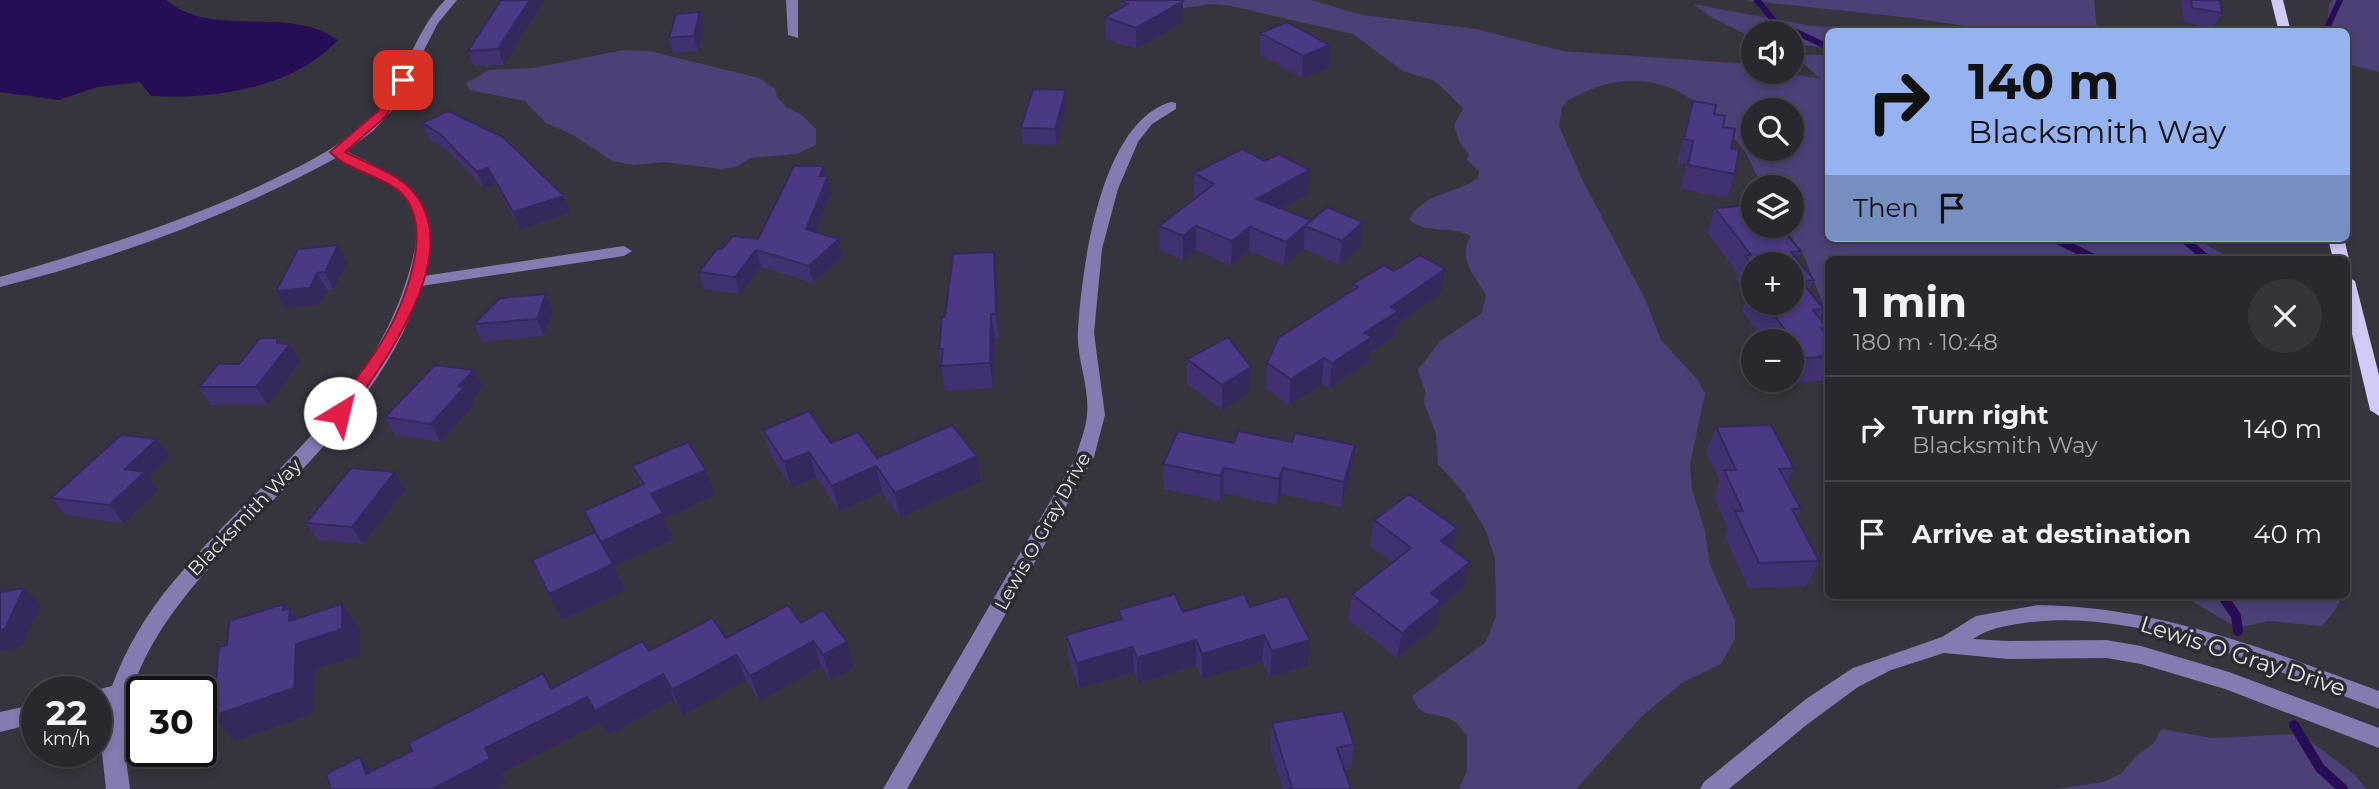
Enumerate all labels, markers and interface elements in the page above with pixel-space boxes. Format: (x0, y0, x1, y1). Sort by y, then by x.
map controls (1741, 21, 1804, 392)
button: sound (1741, 21, 1804, 84)
pin (373, 50, 433, 110)
text: 140 m (1968, 52, 2120, 111)
icon: right (1853, 56, 1944, 147)
icon: arrive (384, 61, 422, 99)
button: search (1741, 98, 1804, 161)
text: Blacksmith Way (1968, 112, 2226, 151)
button: layers (1741, 175, 1804, 238)
icon: arrive (1933, 189, 1971, 227)
text: Then (1853, 192, 1919, 224)
button: + (1741, 252, 1804, 315)
text: 1 min (1853, 276, 1967, 328)
button: close (2248, 279, 2322, 353)
text: 180 m · 10:48 (1853, 328, 1998, 356)
button: − (1741, 329, 1804, 392)
position arrow (303, 376, 377, 450)
text: Turn right (1912, 399, 2048, 431)
icon: right (1853, 410, 1891, 448)
text: 140 m (2244, 413, 2322, 445)
text: Blacksmith Way (1912, 431, 2098, 459)
street label: Lewis O Gray Drive (990, 448, 1095, 614)
street label: Blacksmith Way (183, 454, 306, 581)
icon: arrive (1853, 515, 1891, 553)
text: Arrive at destination (1912, 518, 2191, 550)
text: 40 m (2253, 518, 2322, 550)
street label: Lewis O Gray Drive (2137, 610, 2349, 702)
speed limit sign: 30 (126, 676, 217, 767)
text: 22 (46, 691, 87, 734)
text: km/h (42, 728, 91, 750)

